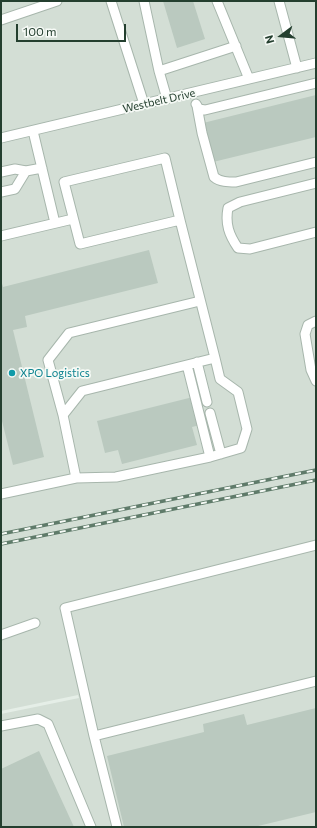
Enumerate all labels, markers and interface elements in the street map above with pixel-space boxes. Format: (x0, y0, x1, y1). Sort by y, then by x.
scale bar (18, 16, 128, 42)
north arrow (261, 16, 301, 56)
text: 100 m (23, 24, 57, 38)
text: N (262, 34, 276, 45)
street label: Westbelt Drive (121, 86, 197, 116)
place label: XPO Logistics (20, 366, 90, 380)
marker: XPO Logistics (7, 368, 17, 378)

